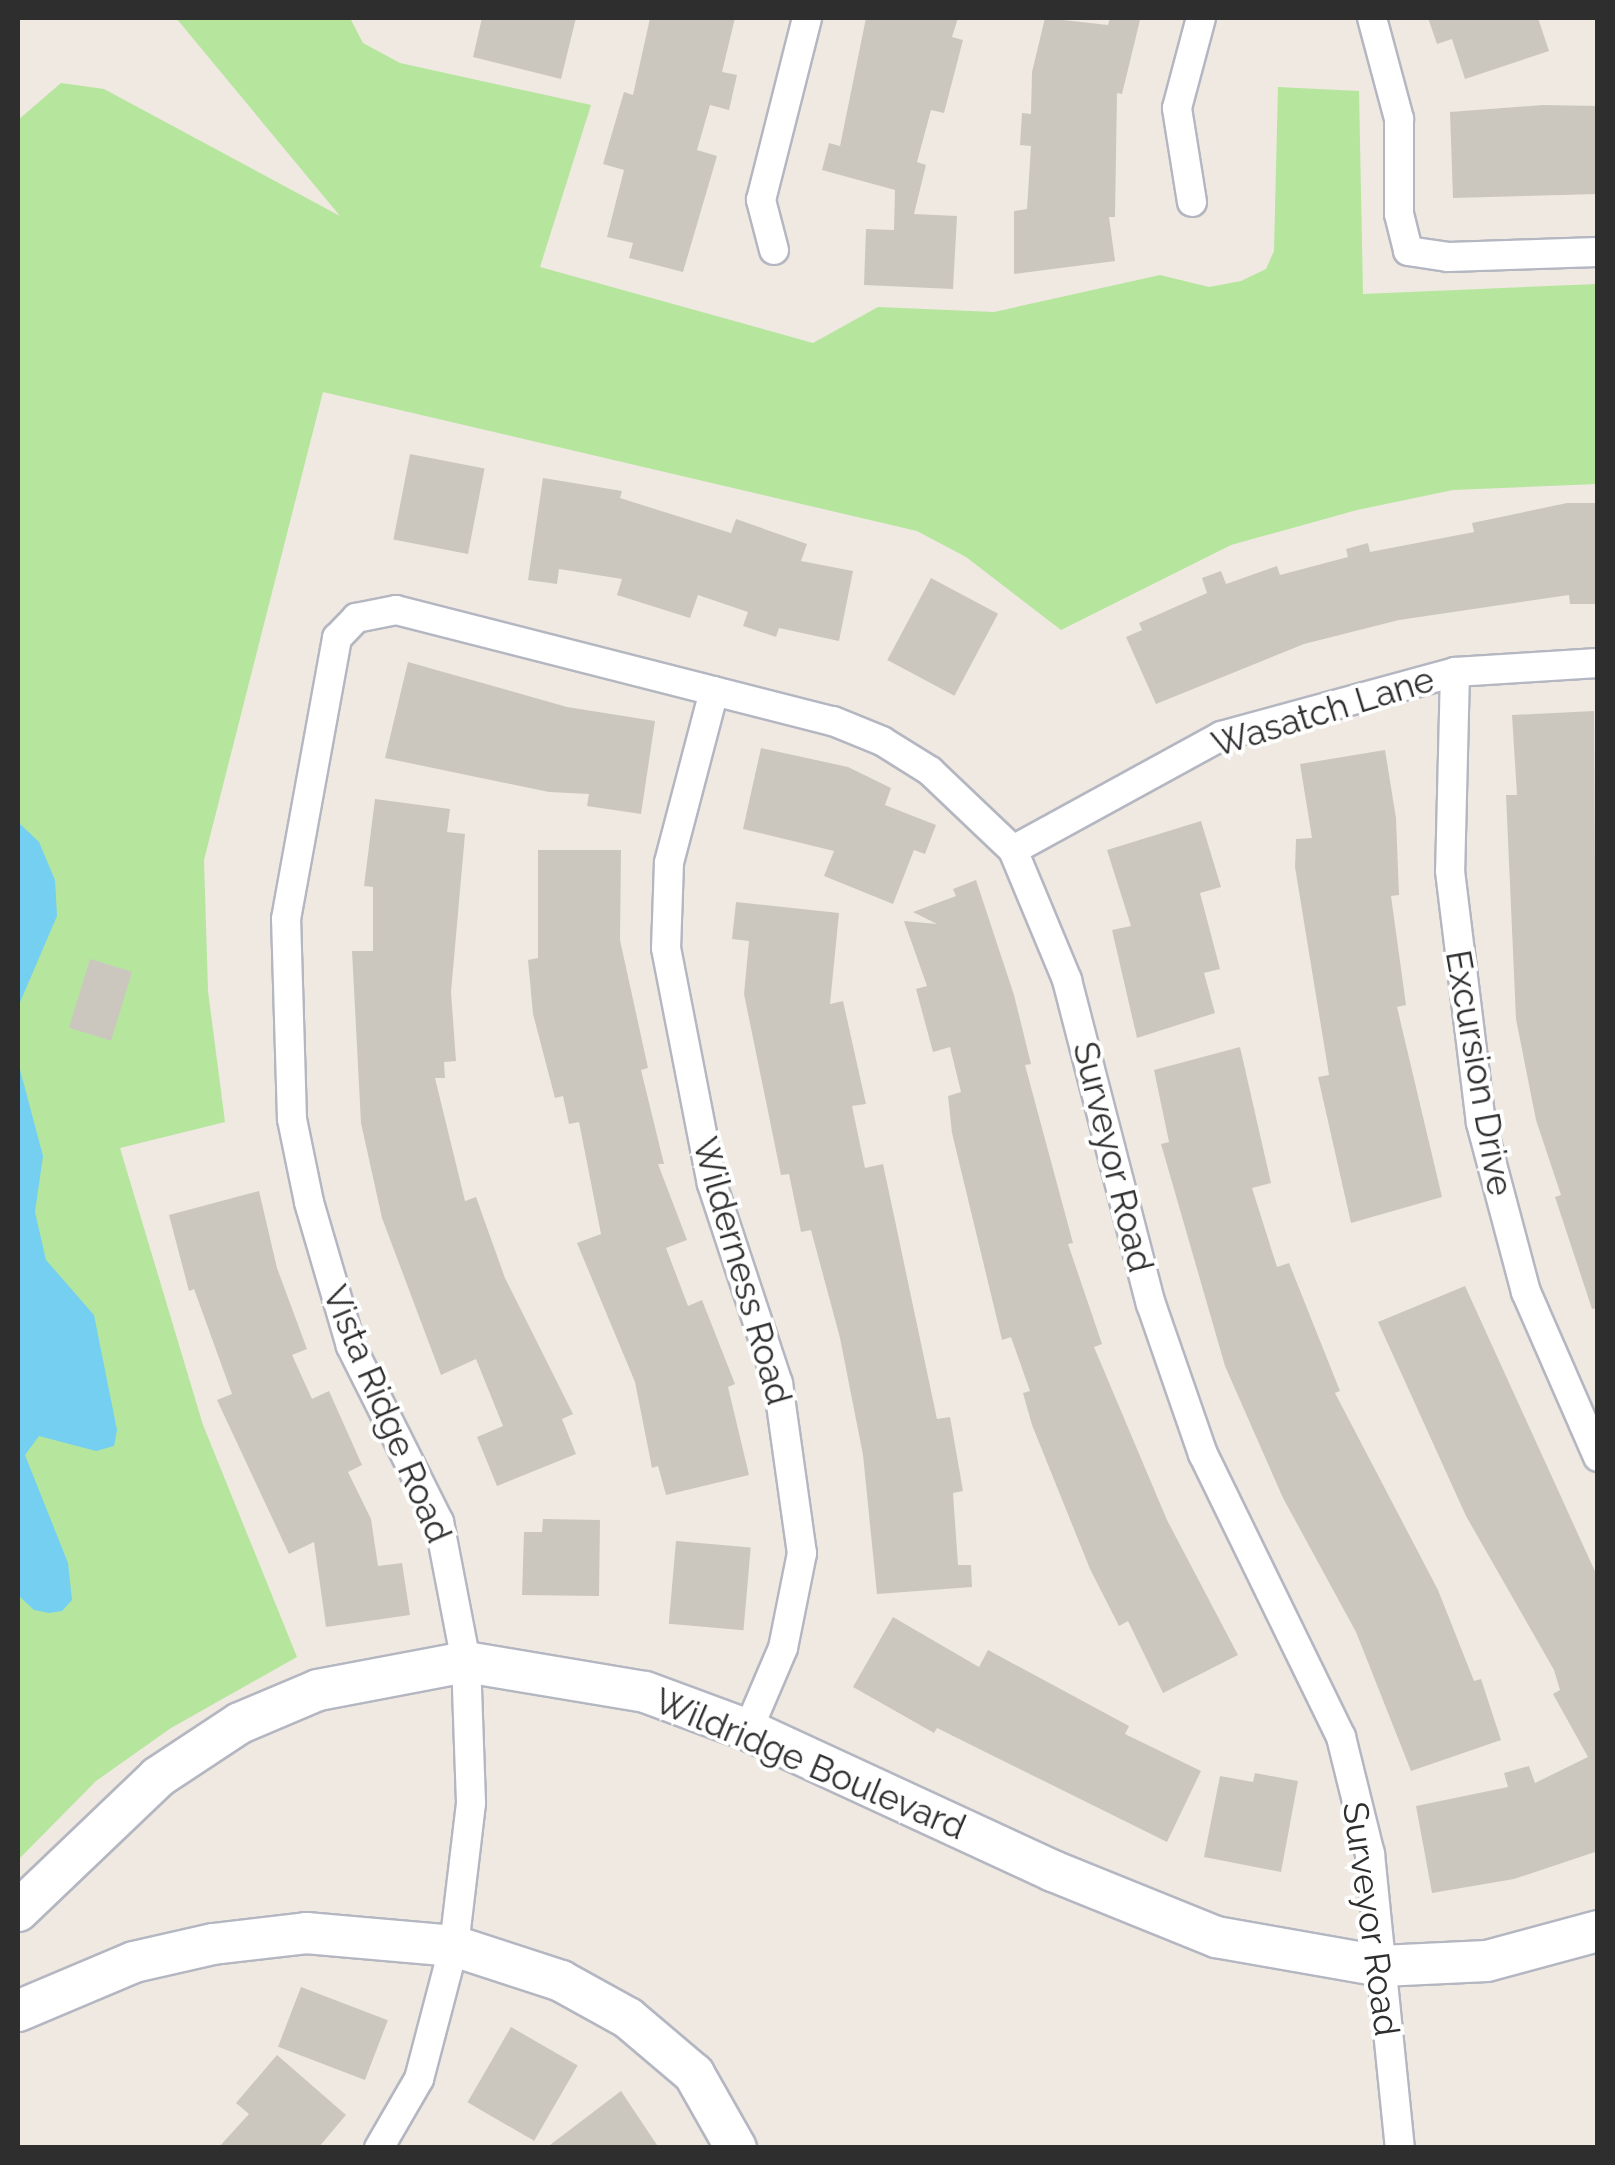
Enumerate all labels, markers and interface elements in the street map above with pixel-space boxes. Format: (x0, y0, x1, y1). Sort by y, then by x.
street label: Wasatch Lane (1207, 658, 1439, 766)
street label: Excursion Drive (1437, 947, 1521, 1199)
street label: Surveyor Road (1064, 1037, 1162, 1277)
street label: Wilderness Road (684, 1133, 800, 1409)
street label: Vista Ridge Road (314, 1279, 460, 1549)
street label: Wildridge Boulevard (648, 1679, 972, 1849)
street label: Surveyor Road (1334, 1799, 1408, 2039)

